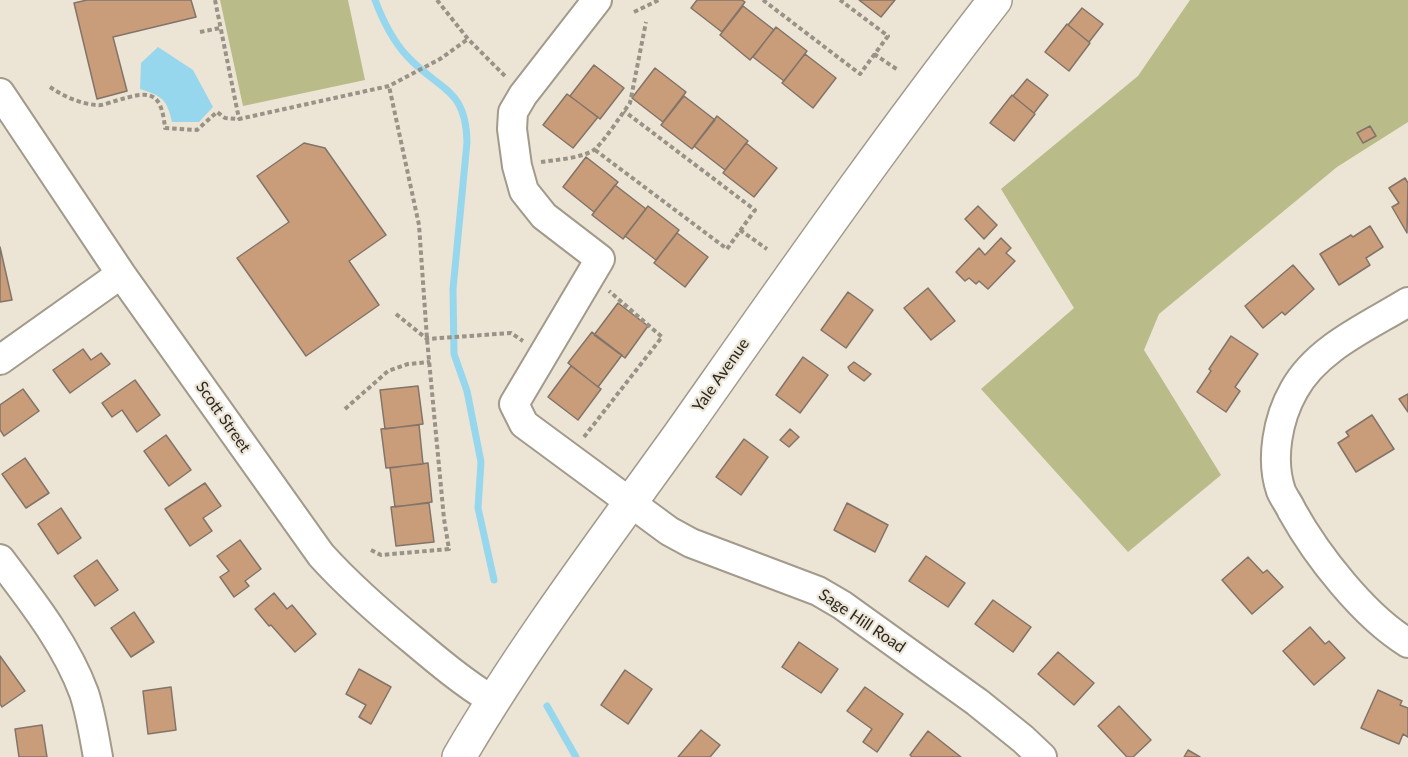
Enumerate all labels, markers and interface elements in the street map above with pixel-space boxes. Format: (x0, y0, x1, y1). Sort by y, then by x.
street label: Yale Avenue (689, 334, 753, 416)
street label: Scott Street (192, 378, 254, 456)
street label: Sage Hill Road (815, 585, 909, 657)

